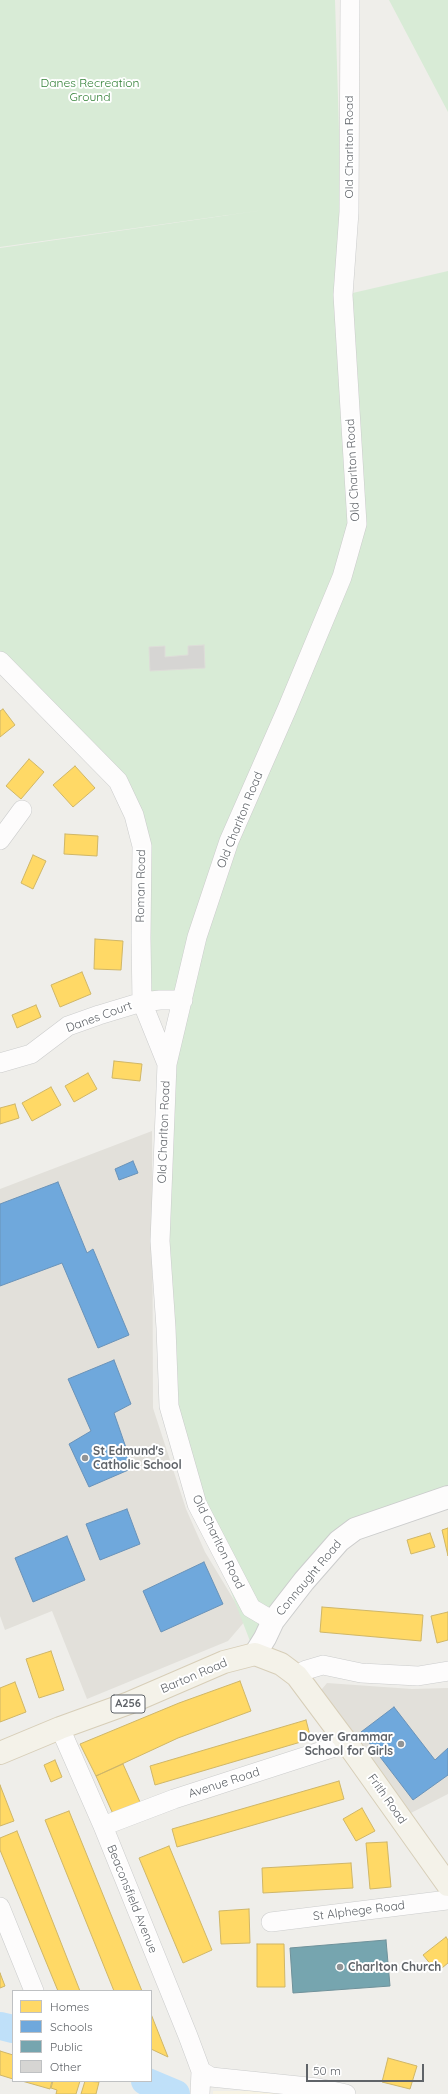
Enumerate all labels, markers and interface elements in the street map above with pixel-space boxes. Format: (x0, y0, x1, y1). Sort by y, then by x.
park label: Danes Recreation Ground (41, 76, 139, 104)
street label: Old Charlton Road (342, 96, 356, 198)
street label: Old Charlton Road (343, 418, 363, 522)
street label: Old Charlton Road (214, 770, 266, 870)
street label: Roman Road (133, 849, 149, 923)
street label: Danes Court (64, 998, 134, 1036)
street label: Old Charlton Road (155, 1080, 173, 1184)
place label: St Edmund's Catholic School (93, 1444, 182, 1472)
marker: St Edmund's Catholic School (80, 1453, 90, 1463)
street label: Old Charlton Road (189, 1493, 247, 1591)
street label: Connaught Road (273, 1537, 345, 1619)
street label: Barton Road (159, 1656, 229, 1696)
road number: A256 (111, 1695, 145, 1713)
place label: Dover Grammar School for Girls (299, 1730, 393, 1758)
marker: Dover Grammar School for Girls (396, 1739, 406, 1749)
street label: Avenue Road (187, 1765, 261, 1801)
street label: Frith Road (365, 1771, 409, 1827)
street label: Beaconsfield Avenue (104, 1843, 160, 1955)
street label: St Alphege Road (312, 1898, 406, 1924)
place label: Charlton Church (348, 1960, 441, 1974)
marker: Charlton Church (335, 1962, 345, 1972)
legend (12, 1990, 152, 2082)
text: Homes (50, 1999, 89, 2014)
text: Schools (50, 2019, 93, 2034)
text: Public (50, 2039, 83, 2054)
scale bar (308, 2056, 426, 2082)
text: Other (50, 2059, 81, 2074)
text: 50 m (313, 2063, 341, 2078)

